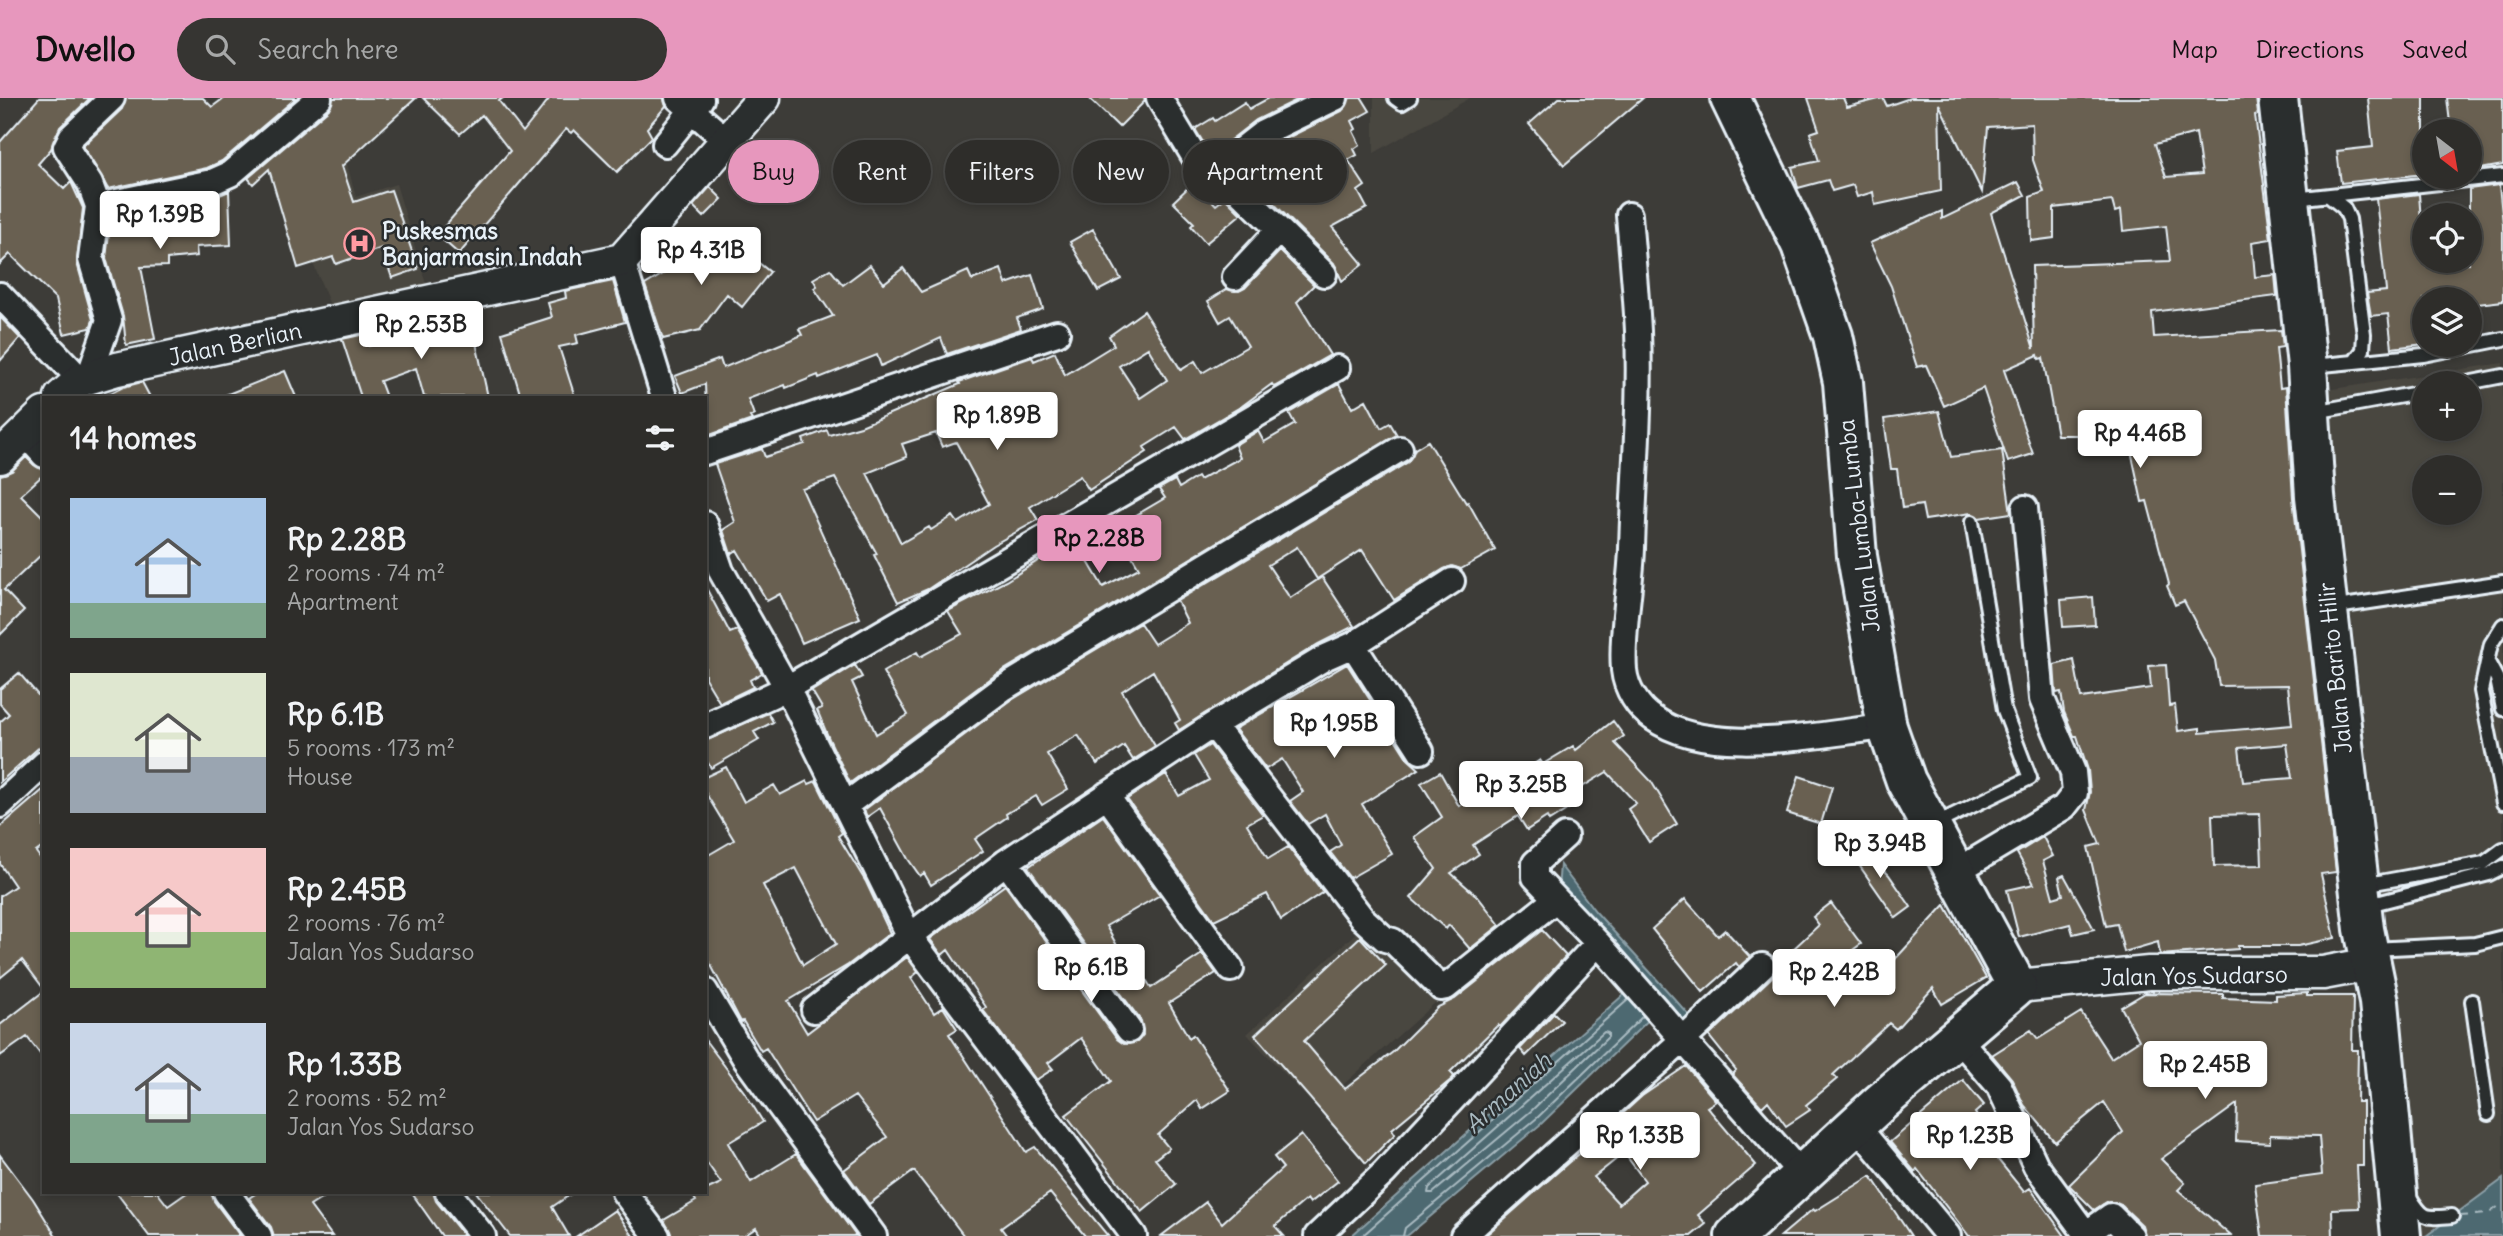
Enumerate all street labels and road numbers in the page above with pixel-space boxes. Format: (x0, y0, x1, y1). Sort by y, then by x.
street label: Jalan Berlian (166, 315, 304, 372)
street label: Jalan Lumba-Lumba (1831, 418, 1886, 634)
street label: Jalan Barito Hilir (2311, 580, 2358, 755)
street label: Jalan Yos Sudarso (2100, 959, 2288, 992)

